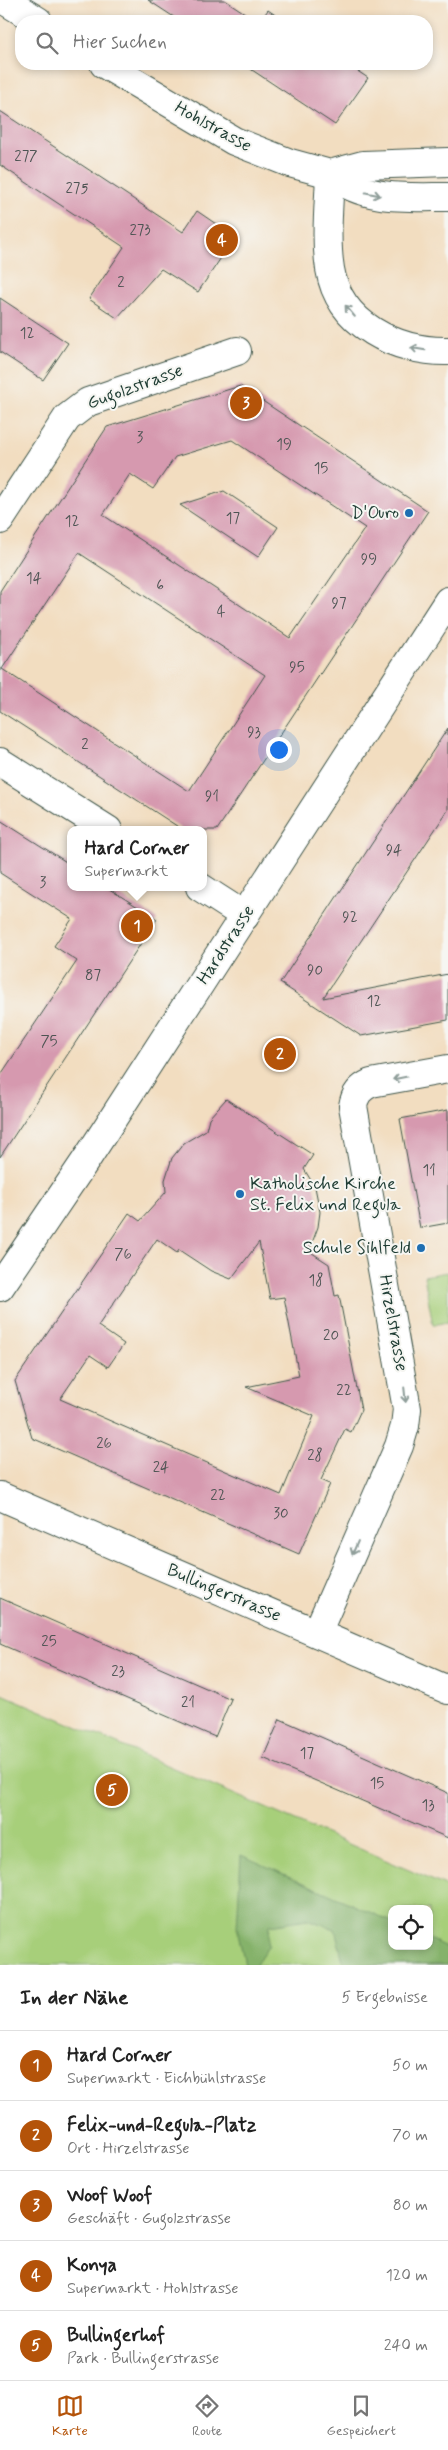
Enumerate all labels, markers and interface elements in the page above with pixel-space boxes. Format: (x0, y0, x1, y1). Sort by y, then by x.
search box (15, 15, 433, 70)
icon: search (33, 29, 61, 57)
text: Hier suchen (73, 30, 167, 55)
street label: Hohlstrasse (170, 96, 256, 158)
house number: 277 (14, 147, 38, 167)
house number: 275 (65, 179, 89, 199)
one-way arrow (364, 190, 380, 200)
house number: 273 (129, 221, 151, 241)
pin: 4 (206, 221, 238, 259)
house number: 2 (117, 273, 125, 293)
one-way arrow (345, 304, 356, 317)
house number: 12 (20, 324, 34, 344)
one-way arrow (410, 343, 426, 353)
street label: Gugolzstrasse (84, 359, 187, 417)
pin: 3 (230, 384, 262, 422)
house number: 3 (137, 428, 144, 448)
house number: 19 (276, 435, 292, 455)
house number: 15 (314, 459, 328, 479)
place label: D'Ouro (351, 501, 399, 525)
marker: D'Ouro (403, 507, 415, 519)
house number: 17 (226, 509, 241, 529)
house number: 12 (65, 512, 79, 532)
house number: 99 (361, 550, 377, 570)
house number: 14 (26, 569, 42, 589)
house number: 6 (156, 576, 164, 596)
house number: 97 (332, 594, 347, 614)
house number: 4 (217, 602, 226, 622)
house number: 95 (289, 658, 305, 678)
house number: 93 (247, 723, 261, 743)
house number: 2 (81, 735, 89, 755)
your location (266, 737, 292, 763)
house number: 91 (205, 787, 219, 807)
popup (67, 826, 207, 891)
text: Hard Corner (84, 836, 190, 861)
house number: 94 (386, 841, 402, 861)
text: Supermarkt (84, 861, 169, 882)
house number: 3 (40, 873, 47, 893)
street label: Hardstrasse (191, 901, 261, 989)
pin: 1 (121, 907, 153, 945)
house number: 92 (342, 908, 358, 928)
house number: 90 (307, 961, 323, 981)
house number: 87 (85, 966, 101, 986)
house number: 12 (367, 992, 381, 1012)
house number: 75 (40, 1032, 58, 1052)
pin: 2 (264, 1035, 296, 1073)
one-way arrow (392, 1073, 408, 1083)
house number: 11 (422, 1161, 436, 1181)
place label: Katholische Kirche St. Felix und Regula (250, 1172, 401, 1219)
marker: Katholische Kirche St. Felix und Regula (234, 1188, 246, 1200)
place label: Schule Sihlfeld (303, 1236, 411, 1260)
marker: Schule Sihlfeld (415, 1242, 427, 1254)
house number: 76 (114, 1245, 132, 1265)
house number: 18 (309, 1271, 323, 1291)
street label: Hirzelstrasse (373, 1273, 413, 1373)
house number: 20 (323, 1326, 339, 1346)
house number: 22 (336, 1381, 352, 1401)
one-way arrow (400, 1387, 410, 1403)
house number: 26 (96, 1434, 112, 1454)
house number: 28 (307, 1446, 323, 1466)
house number: 24 (153, 1458, 169, 1478)
house number: 22 (210, 1486, 226, 1506)
house number: 30 (273, 1504, 289, 1524)
one-way arrow (350, 1540, 360, 1555)
street label: Bullingerstrasse (163, 1558, 285, 1630)
house number: 25 (41, 1632, 57, 1652)
house number: 23 (111, 1662, 125, 1682)
house number: 21 (181, 1693, 195, 1713)
house number: 17 (300, 1744, 315, 1764)
pin: 5 (96, 1771, 128, 1809)
house number: 15 (370, 1774, 384, 1794)
house number: 13 (421, 1796, 435, 1816)
map controls (388, 1905, 433, 1950)
button: locate (388, 1905, 433, 1950)
text: In der Nähe (20, 1984, 128, 2012)
text: 5 Ergebnisse (342, 1987, 428, 2008)
text: Hard Corner (67, 2043, 172, 2068)
text: 1 (32, 2055, 40, 2076)
text: 50 m (392, 2055, 428, 2076)
text: Supermarkt · Eichbühlstrasse (67, 2068, 266, 2089)
text: Felix-und-Regula-Platz (67, 2113, 256, 2138)
text: 2 (32, 2125, 40, 2146)
text: 70 m (392, 2125, 428, 2146)
text: Ort · Hirzelstrasse (67, 2138, 190, 2159)
text: Woof Woof (67, 2183, 152, 2208)
text: 3 (32, 2195, 40, 2216)
text: 80 m (393, 2195, 428, 2216)
text: Geschäft · Gugolzstrasse (67, 2208, 231, 2229)
text: Konya (67, 2253, 117, 2278)
text: 4 (31, 2265, 41, 2286)
text: 120 m (386, 2265, 428, 2286)
text: Supermarkt · Hohlstrasse (67, 2278, 239, 2299)
text: Bullingerhof (67, 2323, 165, 2348)
text: 5 (31, 2335, 41, 2356)
text: 240 m (384, 2335, 428, 2356)
text: Park · Bullingerstrasse (67, 2348, 219, 2369)
tab: Karte (52, 2392, 88, 2440)
tab: Route (192, 2392, 222, 2440)
tab: Gespeichert (327, 2392, 396, 2440)

